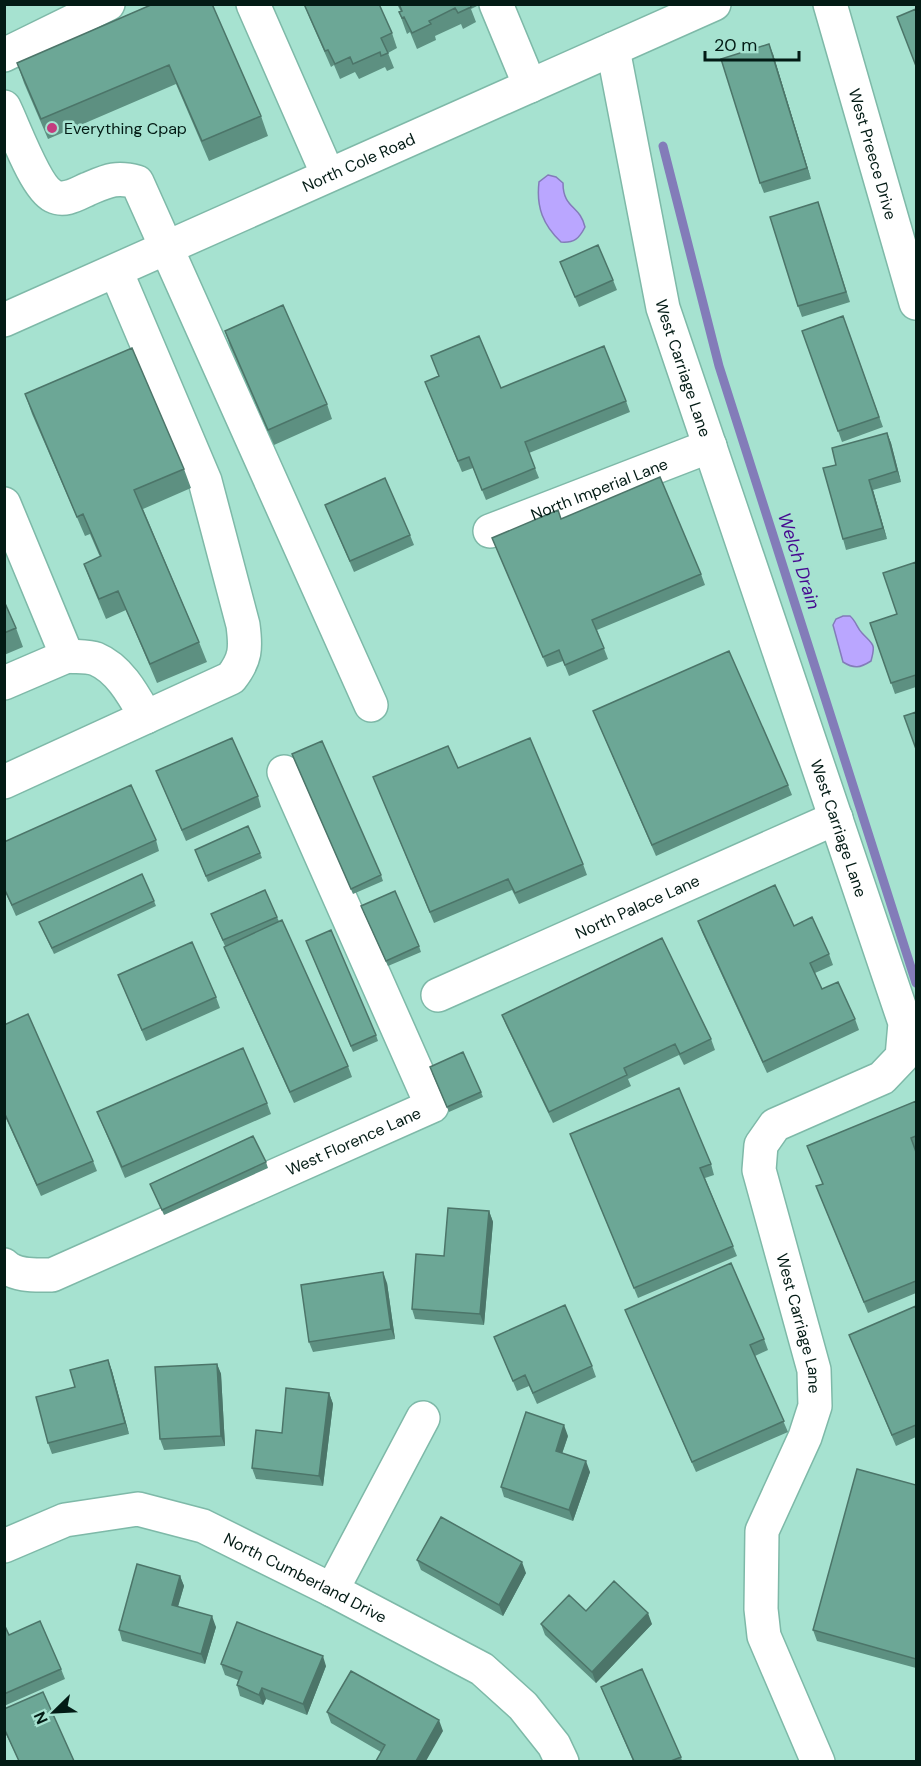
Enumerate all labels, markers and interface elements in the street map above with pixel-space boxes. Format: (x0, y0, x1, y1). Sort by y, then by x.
scale bar (705, 24, 800, 62)
text: 20 m (714, 33, 757, 57)
street label: West Preece Drive (844, 86, 902, 222)
place label: Everything Cpap (64, 118, 187, 139)
marker: Everything Cpap (45, 121, 59, 135)
street label: North Cole Road (299, 128, 418, 197)
street label: West Carriage Lane (651, 297, 716, 439)
street label: North Imperial Lane (528, 453, 671, 525)
water label: Welch Drain (772, 510, 826, 612)
street label: West Carriage Lane (806, 757, 872, 900)
street label: North Palace Lane (572, 870, 703, 943)
street label: West Florence Lane (282, 1102, 424, 1180)
street label: West Carriage Lane (772, 1251, 825, 1394)
street label: North Cumberland Drive (220, 1528, 391, 1628)
north arrow (24, 1682, 84, 1742)
text: N (29, 1708, 53, 1727)

